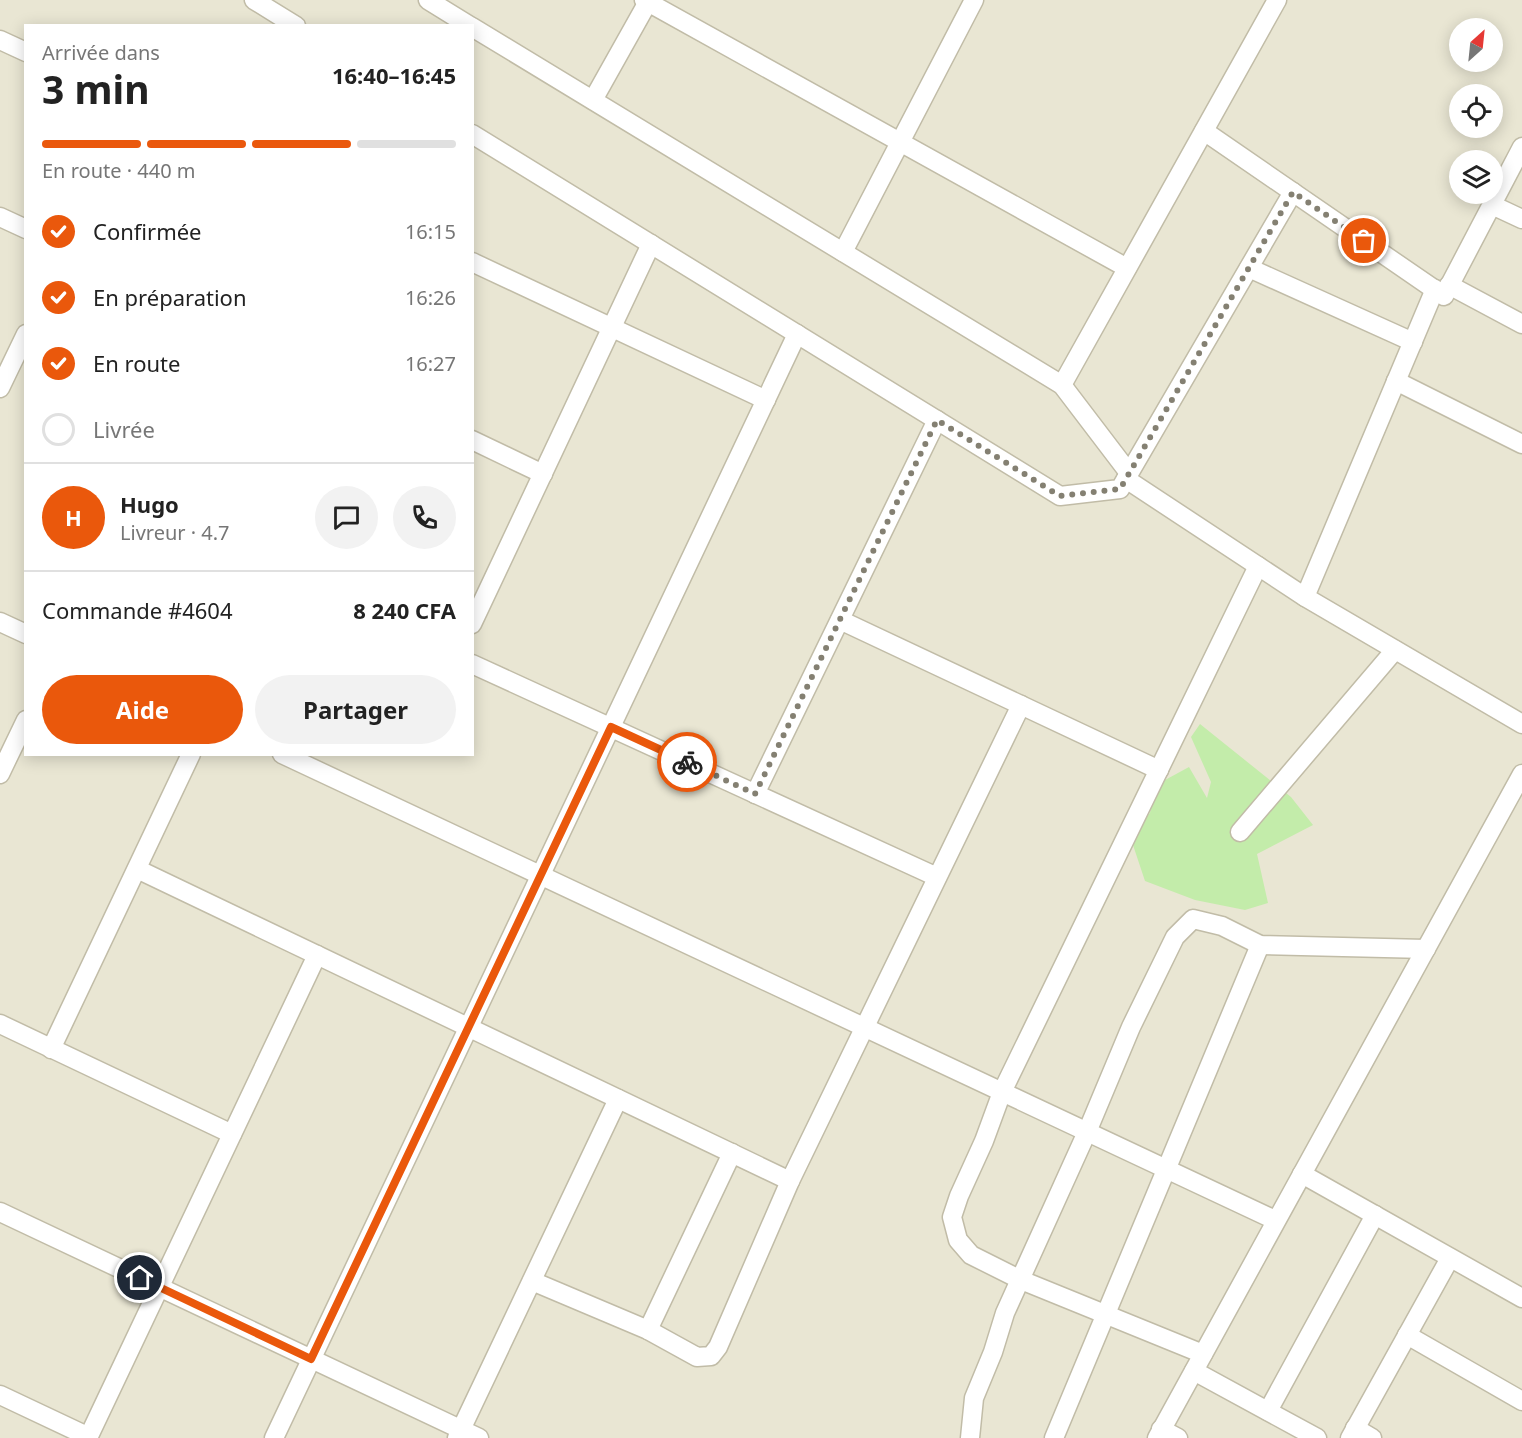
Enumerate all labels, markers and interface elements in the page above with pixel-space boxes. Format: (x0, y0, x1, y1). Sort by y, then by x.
north arrow (1449, 18, 1503, 72)
map controls (1449, 18, 1503, 204)
text: Arrivée dans (42, 39, 160, 66)
text: 16:40–16:45 (332, 60, 456, 90)
text: 3 min (42, 62, 149, 115)
button: locate (1449, 84, 1503, 138)
button: layers (1449, 150, 1503, 204)
text: En route · 440 m (42, 157, 195, 184)
icon: check (42, 215, 75, 248)
pin (1338, 215, 1389, 266)
text: Confirmée (93, 216, 202, 246)
text: 16:15 (405, 218, 456, 245)
icon: bag (1347, 224, 1380, 257)
icon: check (42, 281, 75, 314)
text: En préparation (93, 282, 247, 312)
text: 16:26 (405, 284, 456, 311)
icon: check (42, 347, 75, 380)
text: En route (93, 348, 180, 378)
text: 16:27 (405, 350, 456, 377)
text: Livrée (93, 414, 155, 444)
button: chat (315, 486, 378, 549)
button: phone (393, 486, 456, 549)
text: Hugo (120, 489, 179, 519)
text: H (65, 502, 82, 532)
text: Livreur · 4.7 (120, 519, 230, 546)
text: Commande #4604 (42, 595, 233, 625)
text: 8 240 CFA (353, 595, 456, 625)
button: Aide (42, 675, 243, 744)
button: Partager (255, 675, 456, 744)
courier (657, 732, 717, 792)
icon: bike (671, 746, 704, 779)
pin (114, 1252, 165, 1303)
icon: home (123, 1261, 156, 1294)

